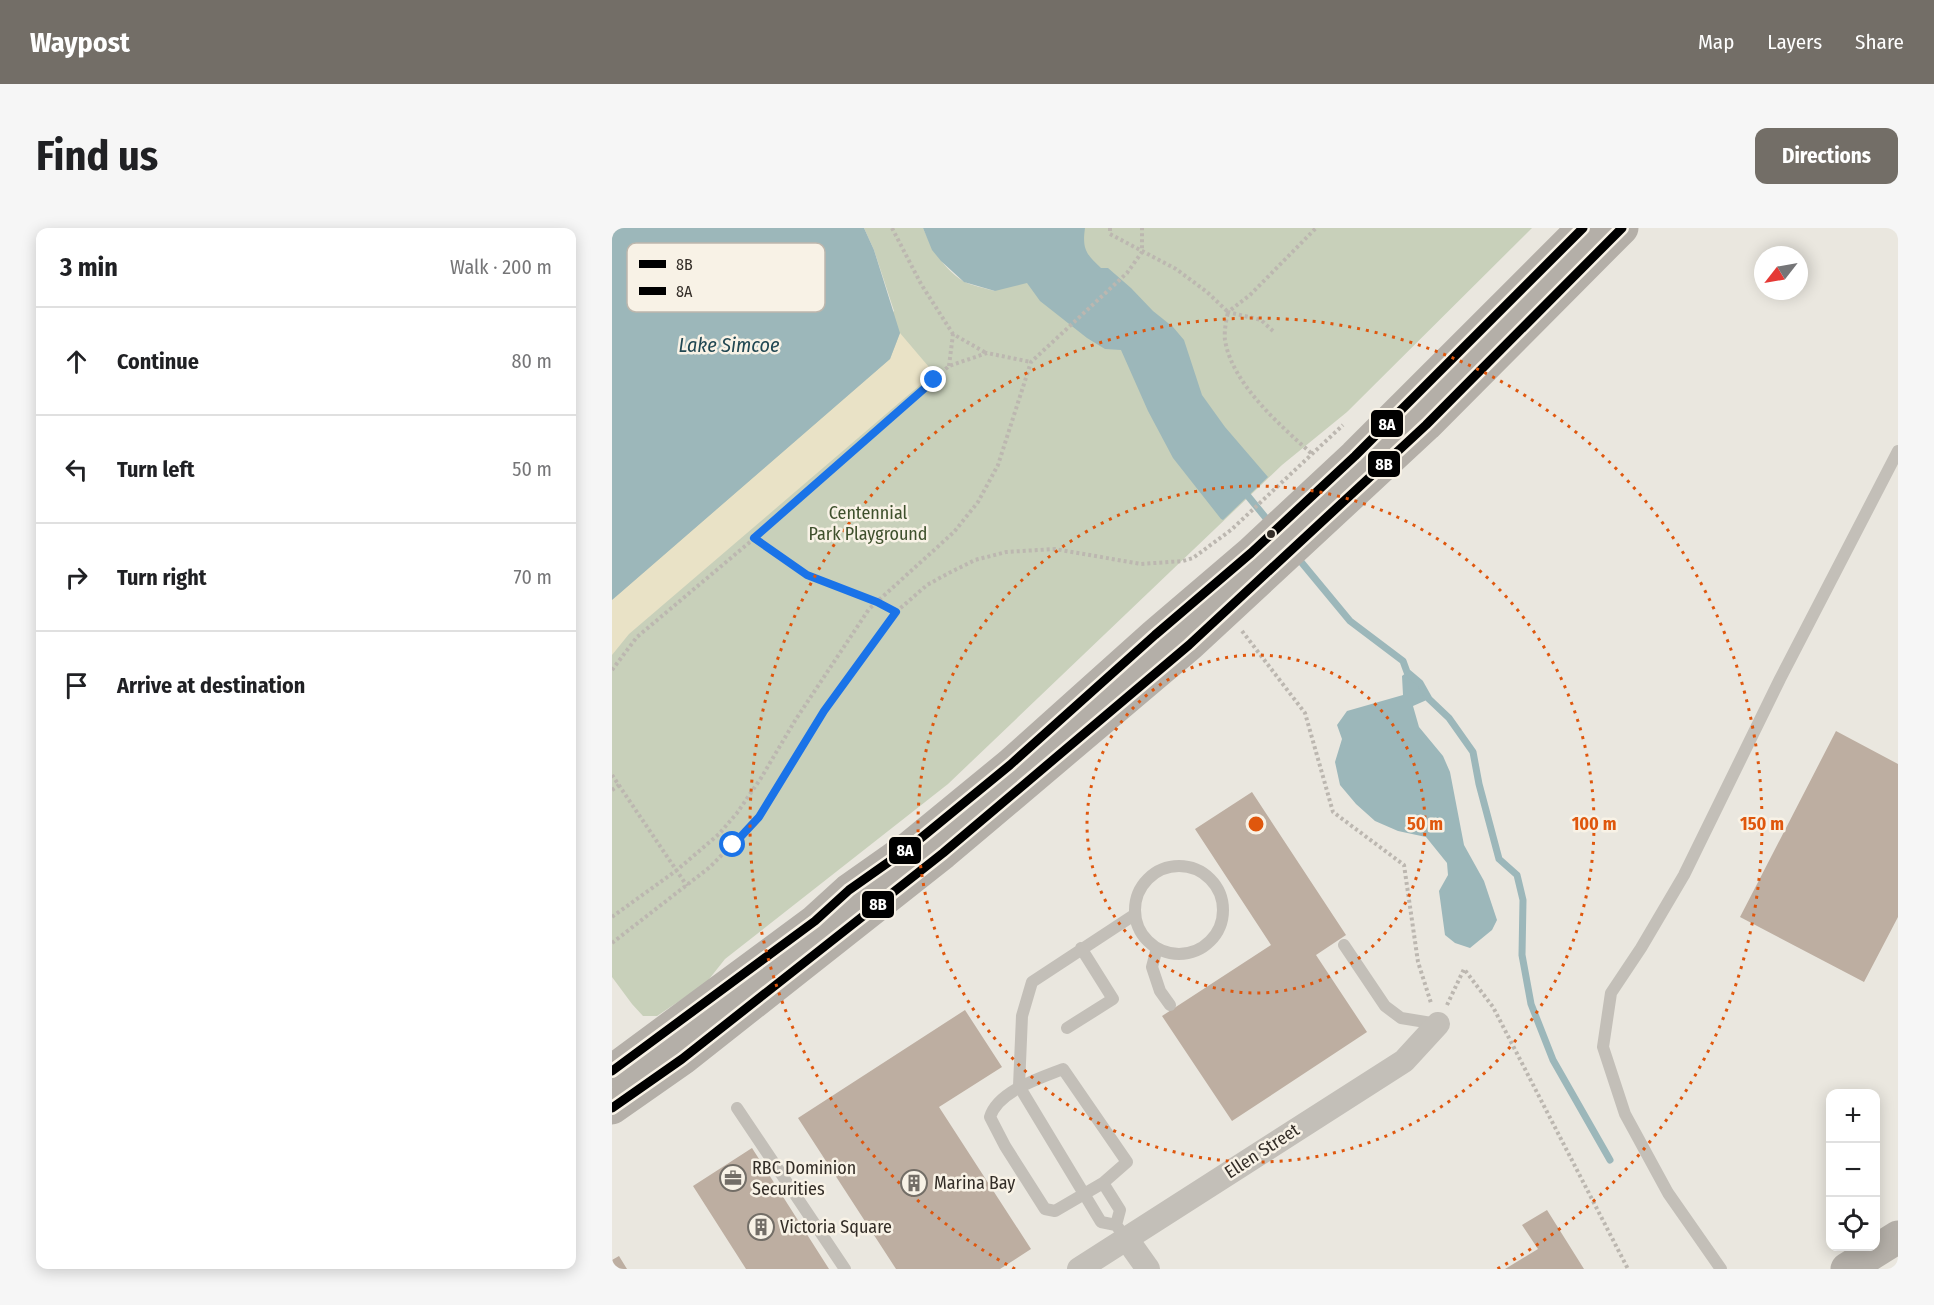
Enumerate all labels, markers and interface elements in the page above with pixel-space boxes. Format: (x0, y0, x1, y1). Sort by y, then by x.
text: Waypost (30, 26, 130, 59)
text: Map (1698, 29, 1734, 55)
text: Layers (1767, 29, 1822, 55)
text: Share (1855, 29, 1904, 55)
button: Directions (1755, 128, 1898, 184)
text: Find us (36, 131, 158, 181)
legend (627, 243, 825, 312)
north arrow (1754, 246, 1808, 300)
text: 3 min (60, 252, 118, 283)
text: Walk · 200 m (450, 255, 552, 279)
text: 8B (676, 255, 693, 274)
text: 8A (676, 282, 693, 301)
water label: Lake Simcoe (679, 333, 780, 357)
icon: ahead (60, 345, 93, 378)
text: Continue (117, 348, 199, 375)
text: 80 m (512, 349, 552, 373)
route end (920, 366, 946, 392)
line badge: 8A (1370, 409, 1404, 438)
text: 8A (1378, 415, 1396, 434)
line badge: 8B (1367, 450, 1401, 478)
icon: left (60, 453, 93, 486)
text: 8B (1375, 455, 1393, 474)
text: Turn left (117, 456, 195, 483)
text: 50 m (512, 457, 552, 481)
park label: Centennial Park Playground (809, 502, 927, 545)
unlabelled marker (1265, 528, 1277, 540)
icon: right (60, 561, 93, 594)
text: Turn right (117, 564, 206, 591)
text: 70 m (514, 565, 552, 589)
icon: arrive (60, 669, 93, 702)
text: Arrive at destination (117, 672, 305, 699)
text: 50 m (1407, 813, 1443, 835)
text: 100 m (1572, 813, 1616, 835)
text: 150 m (1740, 813, 1784, 835)
centre of rings (1246, 814, 1266, 834)
route start (719, 831, 745, 857)
line badge: 8A (888, 836, 922, 865)
text: 8A (896, 841, 914, 860)
line badge: 8B (861, 890, 895, 919)
text: 8B (869, 895, 887, 914)
map controls (1826, 1089, 1880, 1251)
button: + (1826, 1089, 1880, 1143)
street label: Ellen Street (1221, 1119, 1304, 1183)
button: − (1826, 1143, 1880, 1197)
place label: RBC Dominion Securities (752, 1157, 856, 1200)
office icon: RBC Dominion Securities (718, 1163, 748, 1193)
building icon: Marina Bay (899, 1168, 929, 1198)
place label: Marina Bay (934, 1172, 1015, 1194)
button: locate (1826, 1197, 1880, 1251)
building icon: Victoria Square (746, 1212, 776, 1242)
place label: Victoria Square (780, 1216, 892, 1238)

